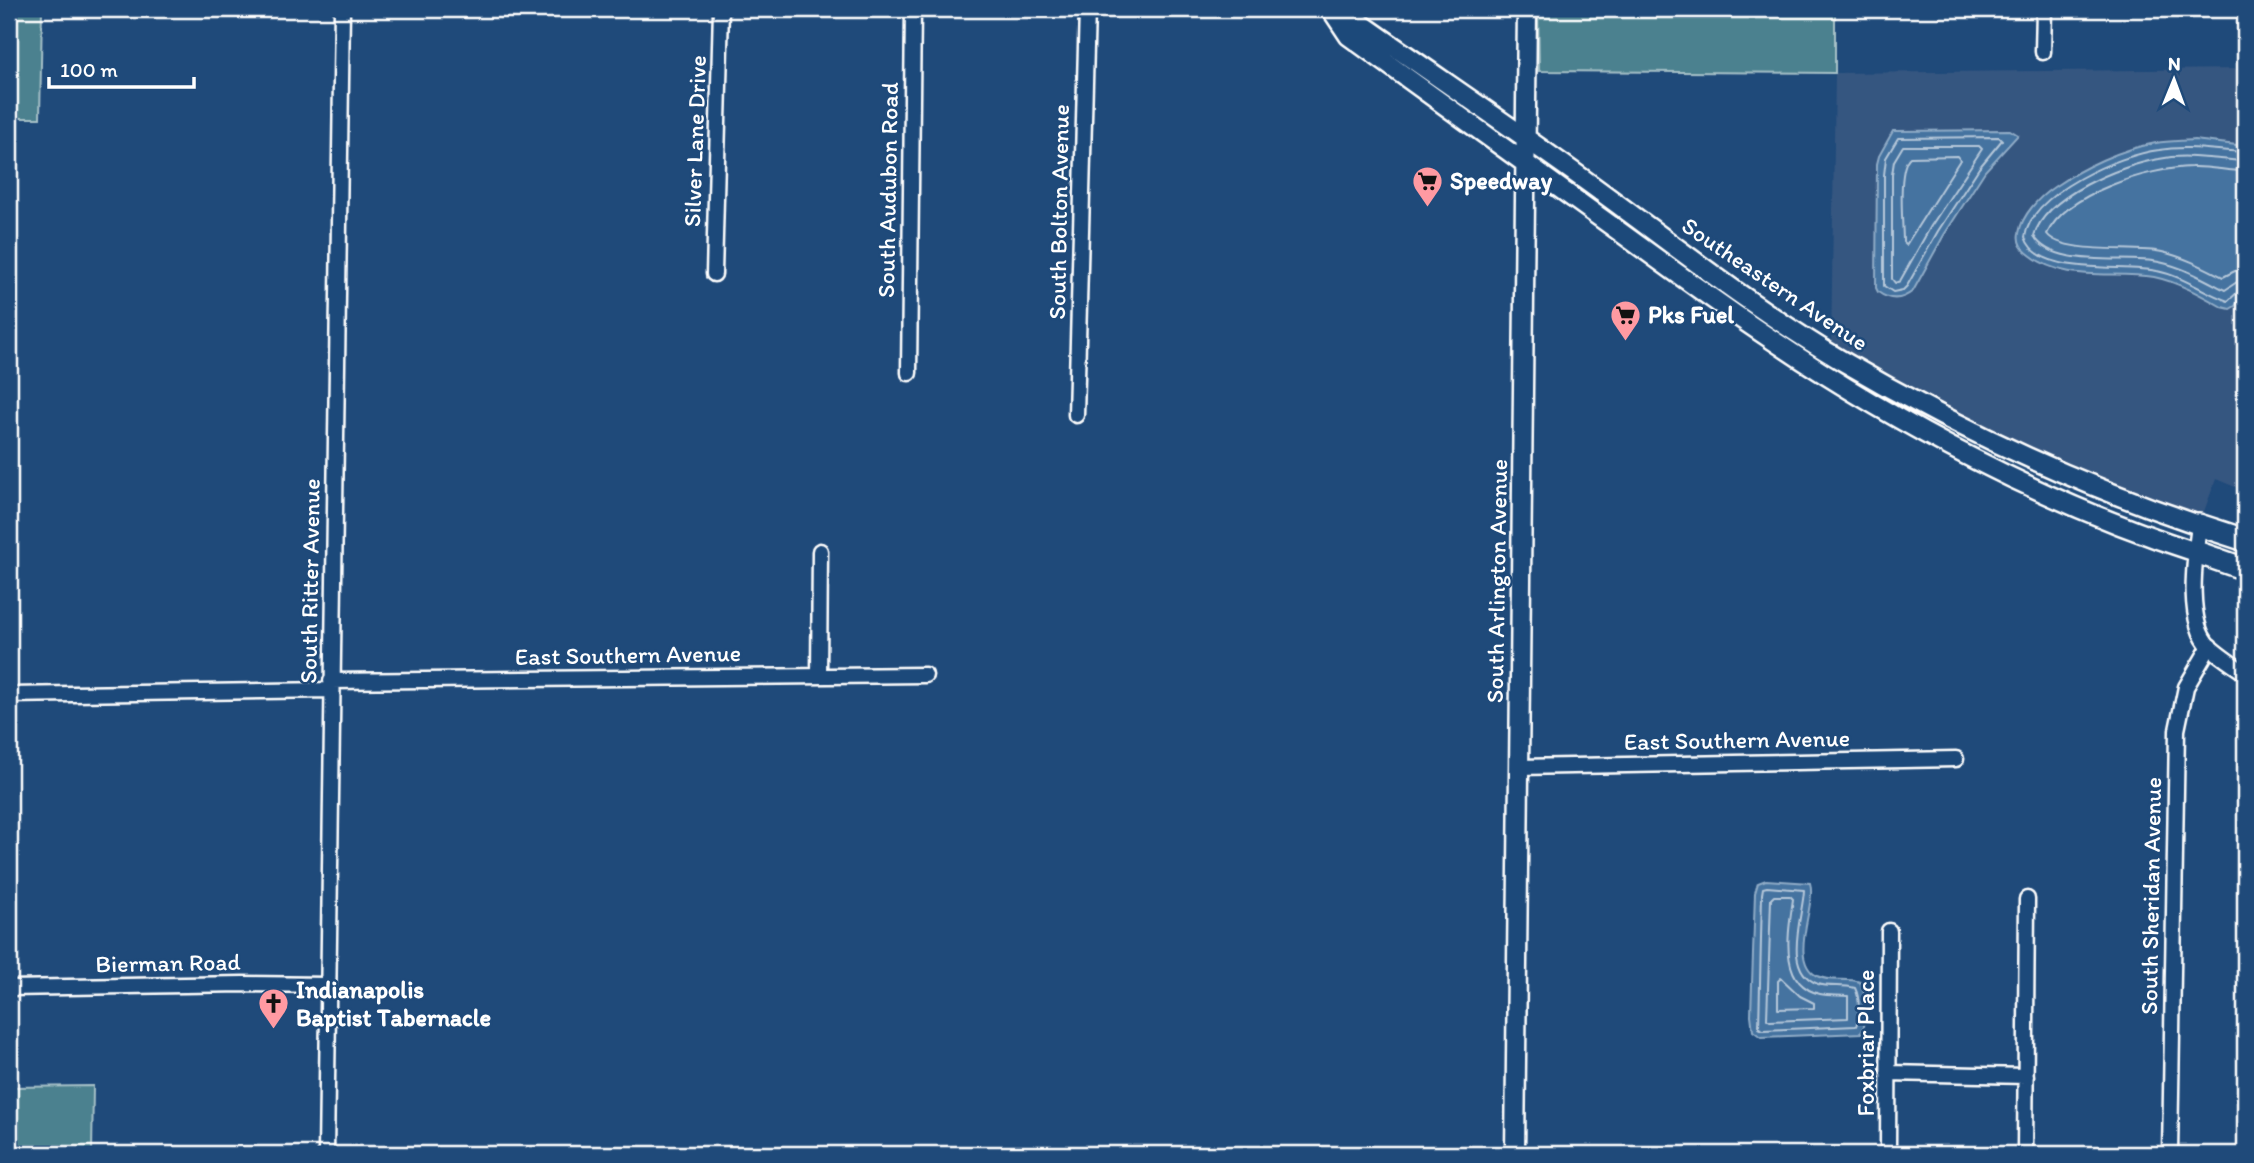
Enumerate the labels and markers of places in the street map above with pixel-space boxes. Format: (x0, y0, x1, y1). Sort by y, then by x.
supermarket icon: Speedway (1410, 164, 1444, 208)
place label: Speedway (1450, 166, 1553, 196)
supermarket icon: Pks Fuel (1608, 298, 1642, 342)
place label: Pks Fuel (1648, 300, 1734, 329)
place label: Indianapolis Baptist Tabernacle (296, 975, 491, 1033)
church icon: Indianapolis Baptist Tabernacle (256, 987, 290, 1031)

